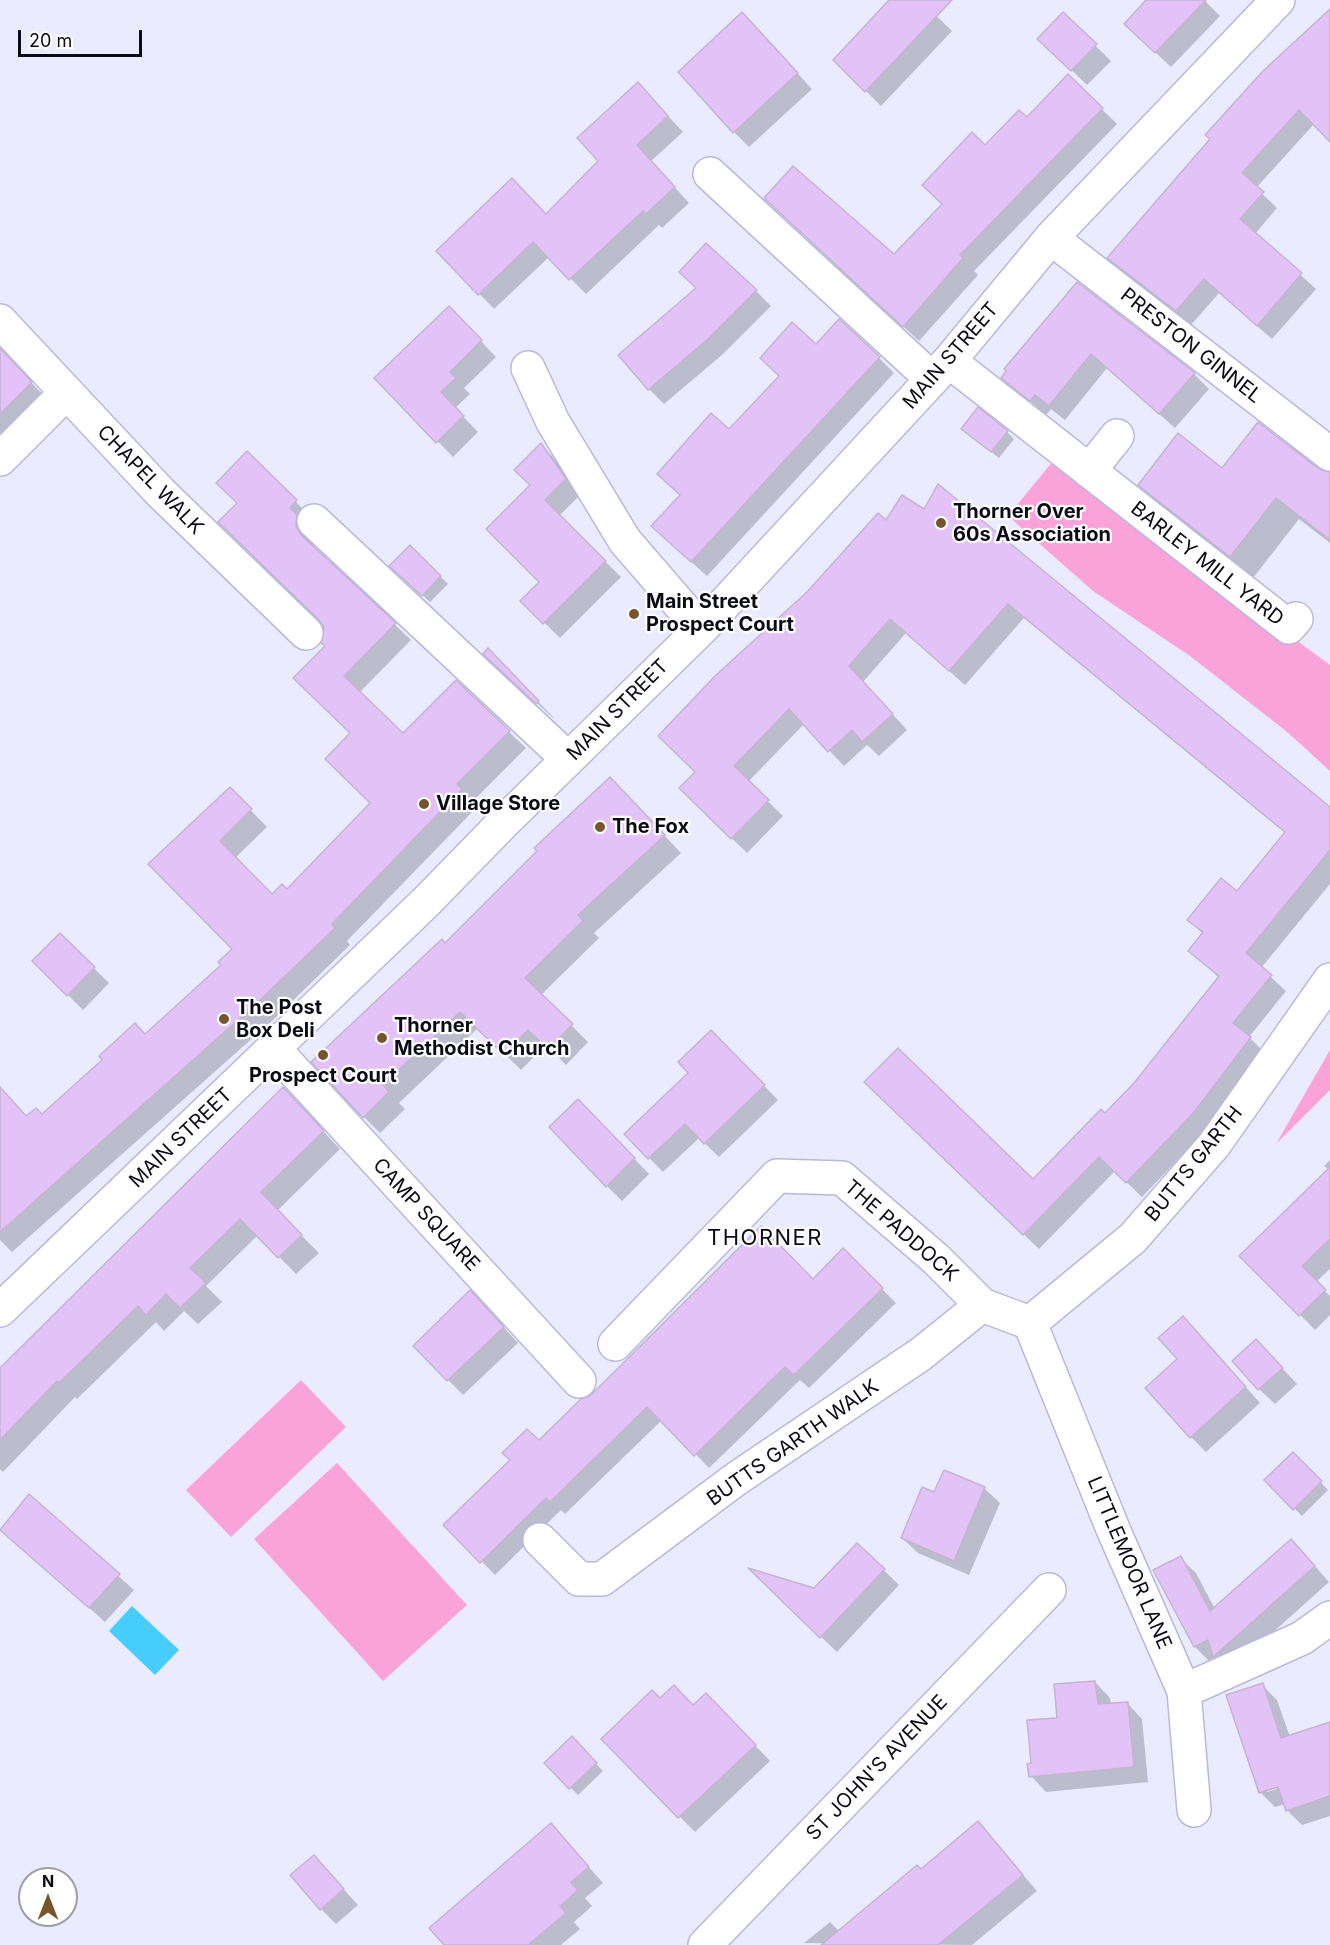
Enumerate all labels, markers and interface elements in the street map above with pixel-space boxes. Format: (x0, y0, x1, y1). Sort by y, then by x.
scale bar (21, 18, 146, 56)
text: 20 m (29, 30, 72, 51)
street label: PRESTON GINNEL (1116, 283, 1266, 409)
street label: MAIN STREET (898, 298, 1004, 414)
street label: CHAPEL WALK (92, 421, 208, 539)
street label: BARLEY MILL YARD (1126, 497, 1288, 631)
place label: Thorner Over 60s Association (953, 500, 1111, 547)
marker: Thorner Over 60s Association (934, 516, 948, 530)
place label: Main Street Prospect Court (646, 590, 794, 637)
marker: Main Street Prospect Court (627, 607, 641, 621)
street label: MAIN STREET (562, 654, 674, 766)
place label: Village Store (436, 792, 560, 816)
marker: Village Store (417, 797, 431, 811)
place label: The Fox (612, 815, 689, 839)
marker: The Fox (593, 820, 607, 834)
place label: The Post Box Deli (236, 996, 322, 1043)
marker: The Post Box Deli (217, 1012, 231, 1026)
place label: Thorner Methodist Church (394, 1014, 569, 1061)
marker: Thorner Methodist Church (375, 1031, 389, 1045)
marker: Prospect Court (316, 1048, 330, 1062)
place label: Prospect Court (249, 1064, 397, 1088)
street label: MAIN STREET (125, 1083, 237, 1193)
street label: BUTTS GARTH (1140, 1102, 1248, 1226)
street label: CAMP SQUARE (368, 1154, 484, 1276)
street label: THE PADDOCK (839, 1175, 963, 1287)
district label: THORNER (707, 1225, 823, 1251)
street label: BUTTS GARTH WALK (703, 1375, 883, 1511)
street label: LITTLEMOOR LANE (1082, 1473, 1176, 1653)
street label: ST JOHN'S AVENUE (801, 1690, 953, 1846)
north arrow (18, 1867, 78, 1927)
text: N (42, 1871, 54, 1891)

